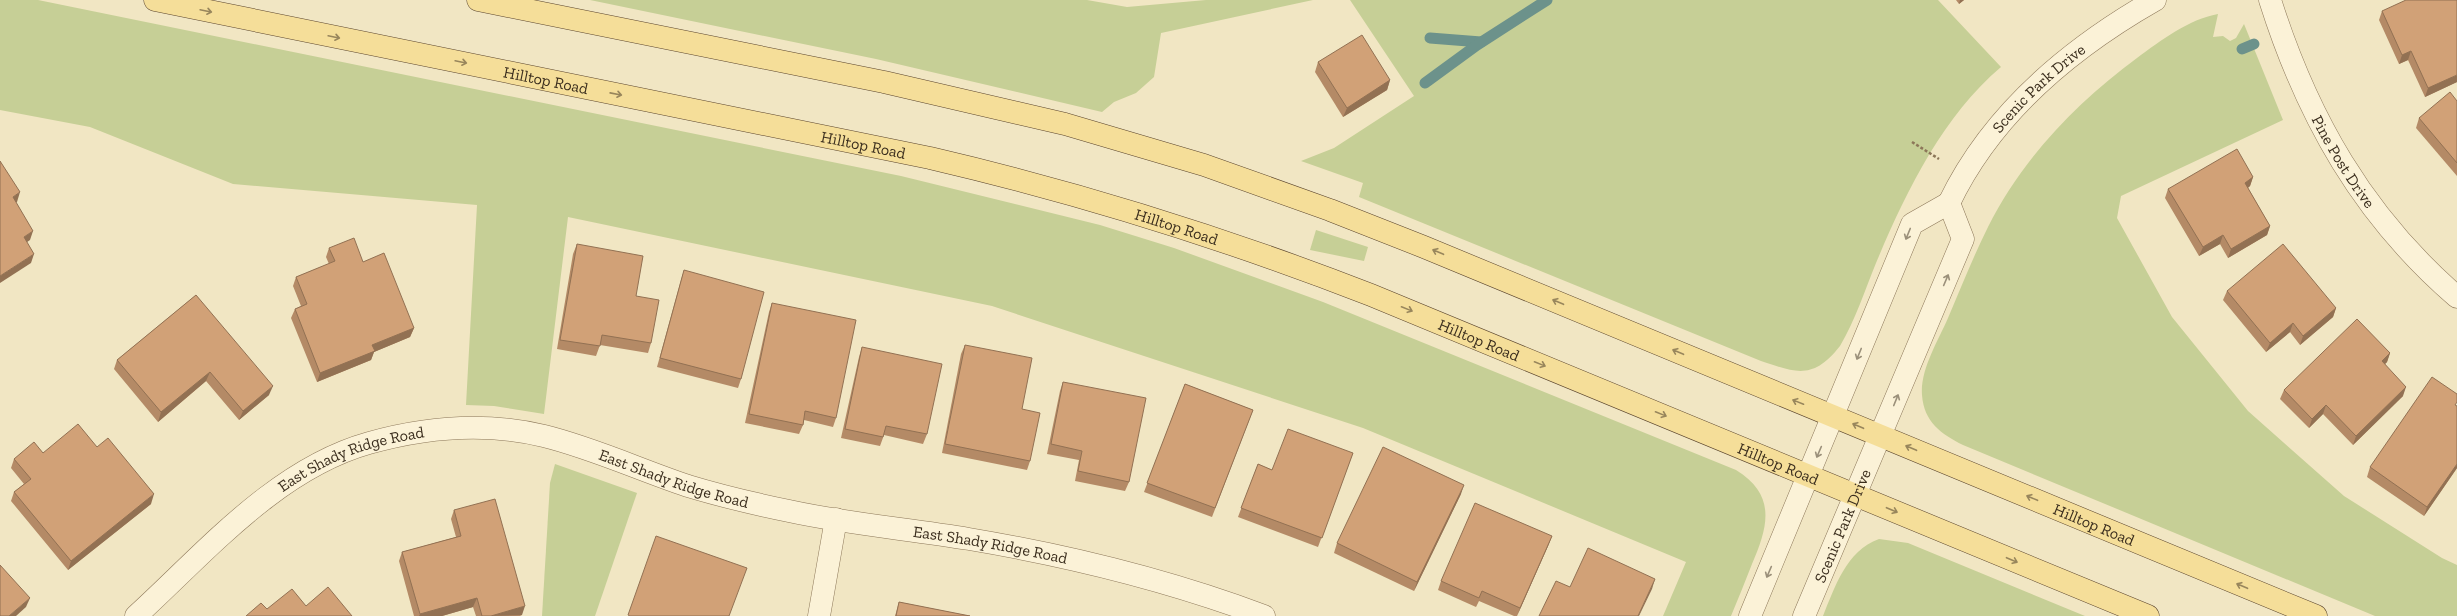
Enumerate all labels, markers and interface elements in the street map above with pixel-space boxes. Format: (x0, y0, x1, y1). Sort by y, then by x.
one-way arrow (200, 7, 213, 15)
one-way arrow (327, 33, 340, 41)
street label: Scenic Park Drive (1988, 39, 2089, 136)
one-way arrow (454, 59, 467, 67)
street label: Hilltop Road (502, 62, 590, 98)
one-way arrow (609, 90, 622, 98)
street label: Pine Post Drive (2308, 112, 2379, 211)
street label: Hilltop Road (819, 127, 908, 162)
street label: Hilltop Road (1133, 204, 1221, 249)
one-way arrow (1904, 228, 1912, 240)
one-way arrow (1432, 248, 1444, 255)
one-way arrow (1943, 274, 1950, 286)
one-way arrow (1552, 298, 1564, 305)
one-way arrow (1401, 306, 1413, 314)
street label: Hilltop Road (1436, 314, 1523, 365)
one-way arrow (1672, 347, 1684, 355)
one-way arrow (1855, 348, 1862, 360)
one-way arrow (1534, 361, 1546, 369)
one-way arrow (1892, 394, 1900, 406)
one-way arrow (1792, 397, 1804, 405)
one-way arrow (1654, 411, 1666, 418)
street label: East Shady Ridge Road (274, 422, 425, 495)
one-way arrow (1852, 422, 1864, 429)
street label: Hilltop Road (1735, 438, 1822, 489)
street label: East Shady Ridge Road (597, 444, 751, 511)
one-way arrow (1906, 444, 1918, 452)
one-way arrow (1814, 446, 1822, 458)
street label: Scenic Park Drive (1810, 466, 1874, 585)
one-way arrow (2026, 494, 2038, 502)
street label: Hilltop Road (2051, 499, 2138, 550)
one-way arrow (1885, 506, 1897, 514)
street label: East Shady Ridge Road (912, 521, 1070, 567)
one-way arrow (2006, 556, 2018, 564)
one-way arrow (1764, 566, 1772, 578)
one-way arrow (2237, 581, 2249, 589)

